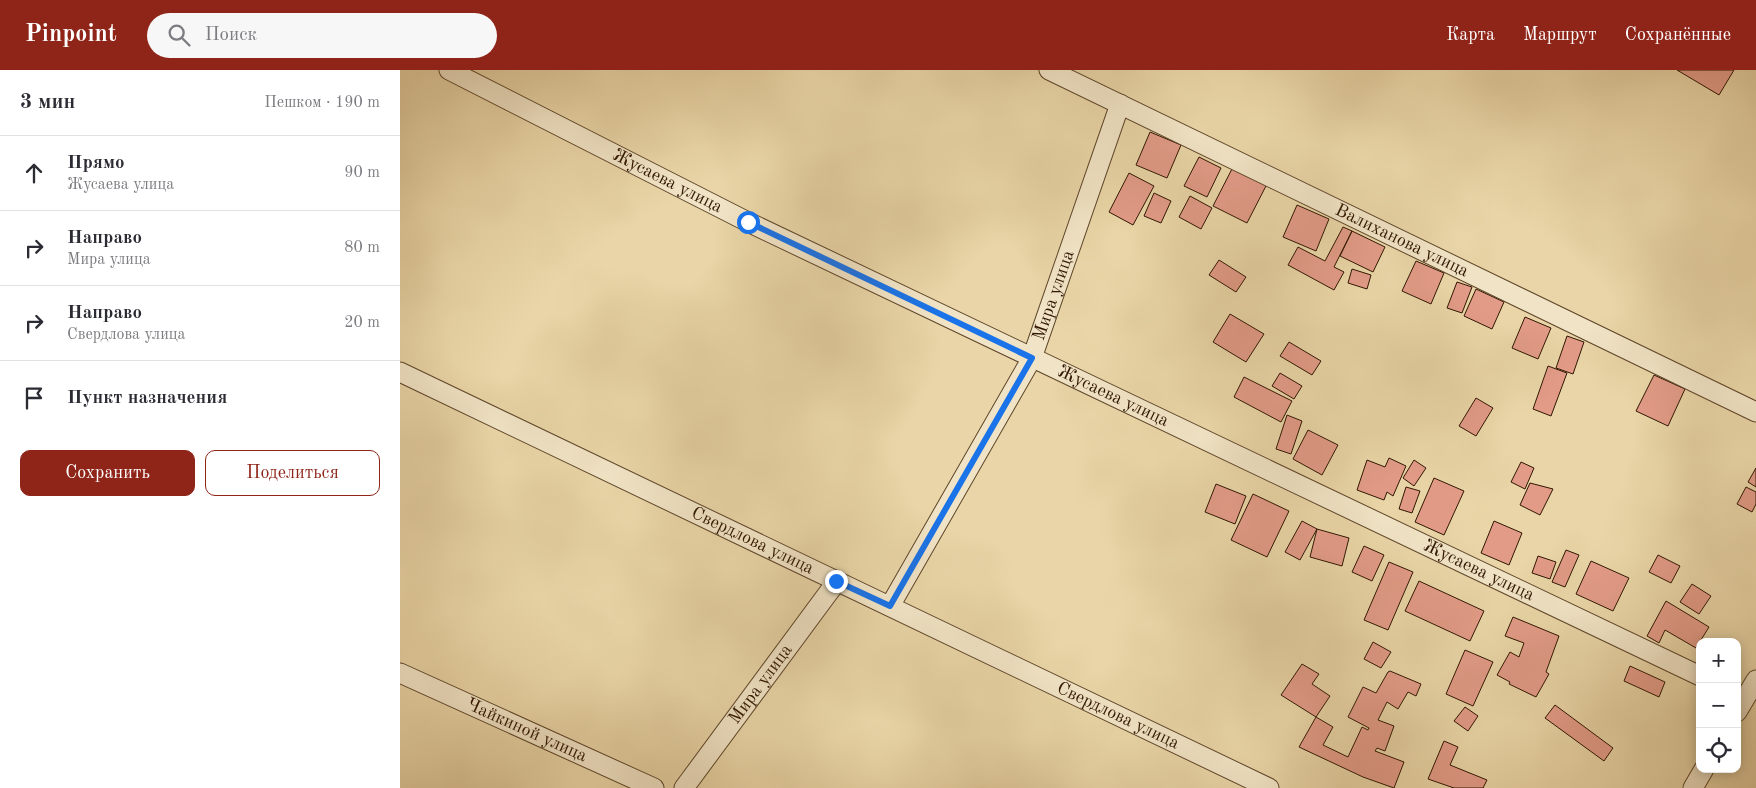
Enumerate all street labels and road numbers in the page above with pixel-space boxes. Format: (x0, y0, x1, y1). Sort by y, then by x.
street label: Жусаева улица (610, 146, 725, 216)
street label: Валиханова улица (1332, 201, 1472, 281)
street label: Мира улица (1030, 248, 1078, 343)
street label: Жусаева улица (1055, 362, 1172, 430)
street label: Свердлова улица (689, 504, 817, 578)
street label: Жусаева улица (1420, 536, 1537, 605)
street label: Мира улица (725, 641, 796, 727)
street label: Свердлова улица (1054, 679, 1182, 753)
street label: Чайкиной улица (464, 695, 590, 765)

